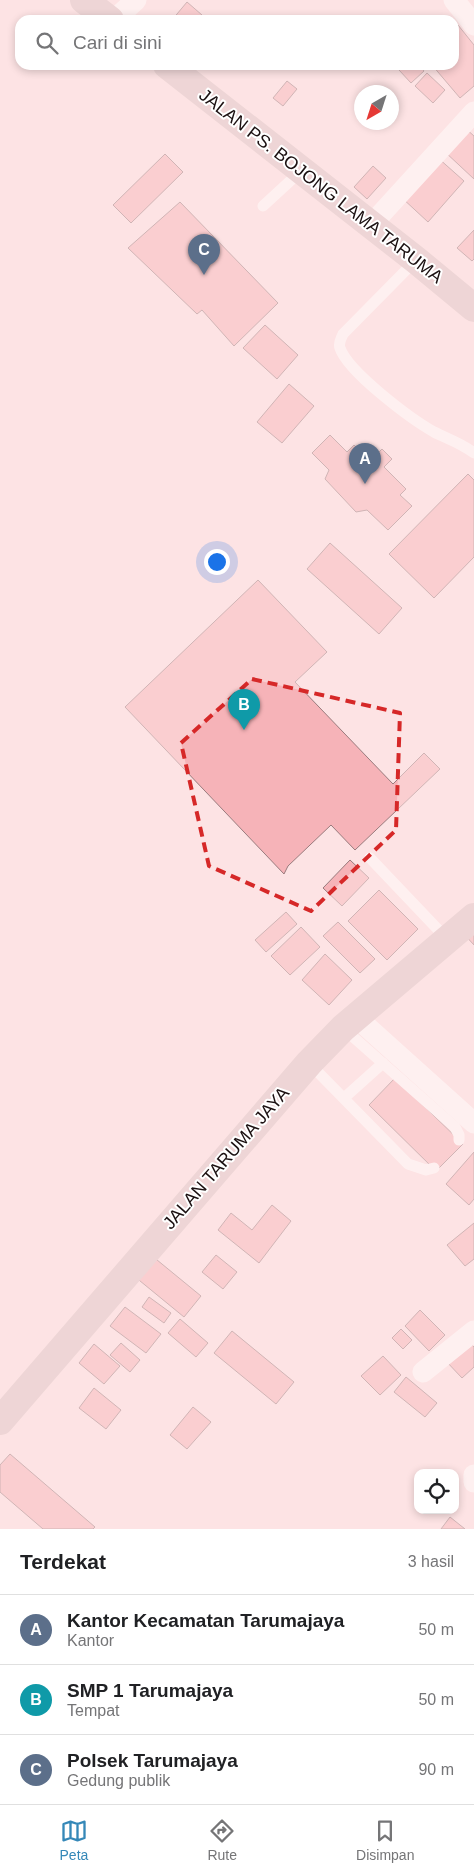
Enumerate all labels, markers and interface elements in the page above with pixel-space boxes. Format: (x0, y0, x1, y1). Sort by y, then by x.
search box (15, 15, 459, 70)
icon: search (33, 29, 61, 57)
text: Cari di sini (73, 32, 162, 53)
street label: JALAN PS. BOJONG LAMA TARUMA (195, 85, 447, 287)
north arrow (354, 85, 399, 130)
pin: C (188, 234, 220, 275)
pin: A (349, 443, 381, 484)
your location (204, 549, 230, 575)
pin: B (228, 689, 260, 730)
street label: JALAN TARUMA JAYA (159, 1083, 293, 1233)
map controls (414, 1469, 459, 1514)
button: locate (414, 1469, 459, 1514)
text: Terdekat (20, 1550, 106, 1573)
text: 3 hasil (408, 1553, 454, 1570)
text: Kantor Kecamatan Tarumajaya (67, 1610, 344, 1631)
text: A (30, 1621, 42, 1638)
text: 50 m (418, 1621, 454, 1638)
text: Kantor (67, 1632, 114, 1649)
text: SMP 1 Tarumajaya (67, 1680, 233, 1701)
text: B (30, 1691, 42, 1708)
text: 50 m (418, 1691, 454, 1708)
text: Tempat (67, 1702, 119, 1719)
text: Polsek Tarumajaya (67, 1750, 238, 1771)
text: C (30, 1761, 42, 1778)
text: 90 m (418, 1761, 454, 1778)
text: Gedung publik (67, 1772, 170, 1789)
tab: Peta (60, 1817, 88, 1863)
tab: Rute (207, 1817, 237, 1863)
tab: Disimpan (356, 1817, 414, 1863)

